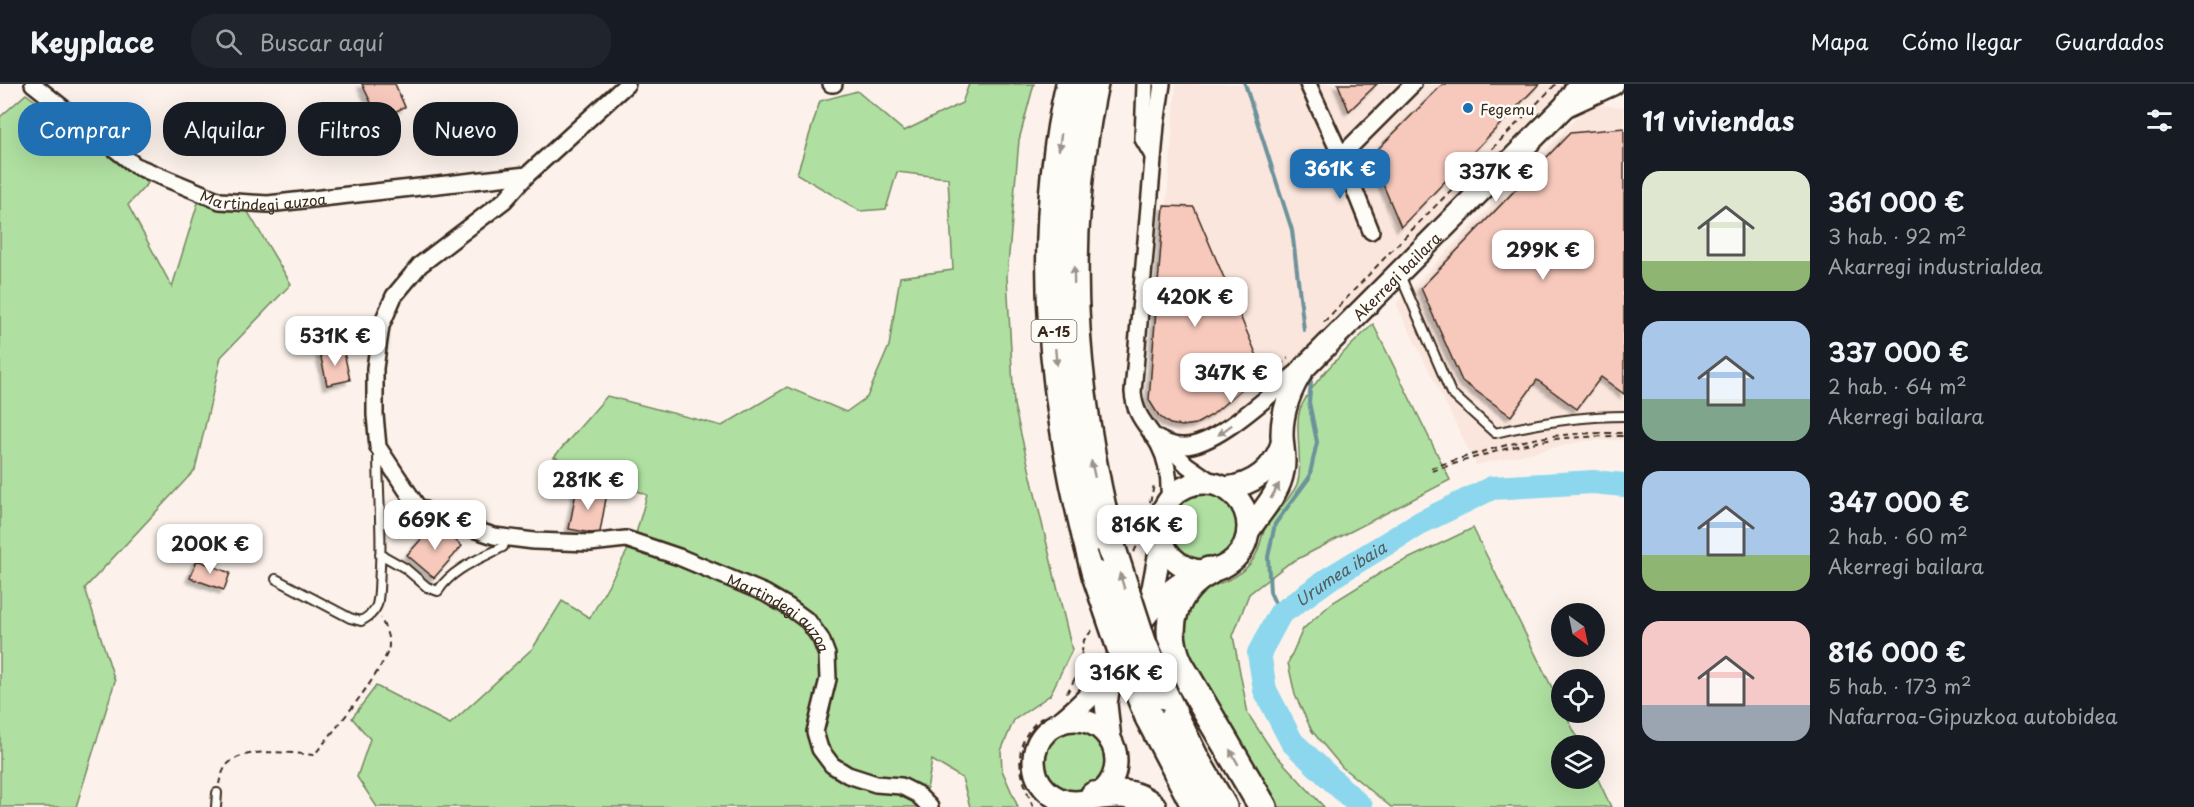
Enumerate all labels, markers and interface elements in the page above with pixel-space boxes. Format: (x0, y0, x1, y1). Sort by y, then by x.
search box (191, 14, 611, 68)
text: Keyplace (30, 20, 155, 63)
icon: search (212, 25, 245, 58)
text: Buscar aquí (260, 25, 383, 58)
text: Mapa (1811, 25, 1869, 57)
text: Cómo llegar (1902, 25, 2022, 57)
text: Guardados (2055, 25, 2164, 57)
place label: Fegemu (1480, 97, 1534, 120)
marker: Fegemu (1461, 101, 1475, 115)
text: 11 viviendas (1642, 101, 1794, 140)
chip: Comprar (18, 102, 151, 156)
chip: Alquilar (163, 102, 286, 156)
chip: Filtros (298, 102, 401, 156)
chip: Nuevo (413, 102, 518, 156)
icon: filters (2143, 104, 2176, 137)
one-way arrow (1056, 132, 1065, 151)
pin: 361K € (1291, 149, 1389, 200)
pin: 337K € (1447, 152, 1545, 203)
text: 361K € (1304, 153, 1376, 183)
text: 337K € (1459, 156, 1533, 186)
text: 361 000 € (1828, 182, 1965, 221)
street label: Martindegi auzoa (197, 183, 328, 216)
icon: home (1690, 195, 1762, 267)
text: 3 hab. · 92 m² (1828, 221, 1967, 251)
street label: Akerregi bailara (1347, 226, 1446, 325)
pin: 299K € (1494, 230, 1592, 281)
text: 299K € (1506, 234, 1580, 264)
text: Akarregi industrialdea (1828, 251, 2043, 281)
one-way arrow (1069, 265, 1079, 284)
pin: 420K € (1146, 277, 1244, 328)
text: 420K € (1157, 281, 1233, 311)
pin: 531K € (286, 316, 384, 367)
text: 531K € (299, 320, 371, 350)
road number: A-15 (1032, 320, 1076, 342)
text: 337 000 € (1828, 332, 1969, 371)
icon: home (1690, 345, 1762, 417)
one-way arrow (1051, 348, 1060, 367)
pin: 347K € (1182, 353, 1280, 404)
text: 347K € (1194, 357, 1268, 387)
text: 2 hab. · 64 m² (1828, 371, 1967, 401)
text: Akerregi bailara (1828, 401, 1984, 431)
one-way arrow (1217, 423, 1232, 435)
one-way arrow (1088, 459, 1098, 478)
pin: 281K € (539, 460, 637, 511)
text: 281K € (552, 464, 624, 494)
text: 347 000 € (1828, 482, 1970, 521)
one-way arrow (1270, 483, 1281, 499)
icon: home (1690, 495, 1762, 567)
pin: 669K € (386, 500, 484, 551)
text: 669K € (398, 504, 472, 534)
pin: 816K € (1098, 505, 1196, 556)
text: 816K € (1111, 509, 1183, 539)
text: 2 hab. · 60 m² (1828, 521, 1968, 551)
pin: 200K € (161, 524, 259, 575)
text: 200K € (171, 528, 249, 558)
water label: Urumea ibaia (1290, 534, 1391, 612)
text: Akerregi bailara (1828, 551, 1984, 581)
street label: Martindegi auzoa (724, 567, 837, 656)
one-way arrow (1117, 572, 1126, 590)
north arrow (1551, 603, 1605, 657)
map controls (1551, 603, 1605, 789)
text: 816 000 € (1828, 632, 1966, 671)
icon: home (1690, 645, 1762, 717)
pin: 316K € (1077, 653, 1175, 704)
text: 316K € (1089, 657, 1163, 687)
button: locate (1551, 669, 1605, 723)
text: 5 hab. · 173 m² (1828, 671, 1972, 701)
text: Nafarroa-Gipuzkoa autobidea (1828, 701, 2118, 731)
button: layers (1551, 735, 1605, 789)
one-way arrow (1228, 749, 1239, 765)

